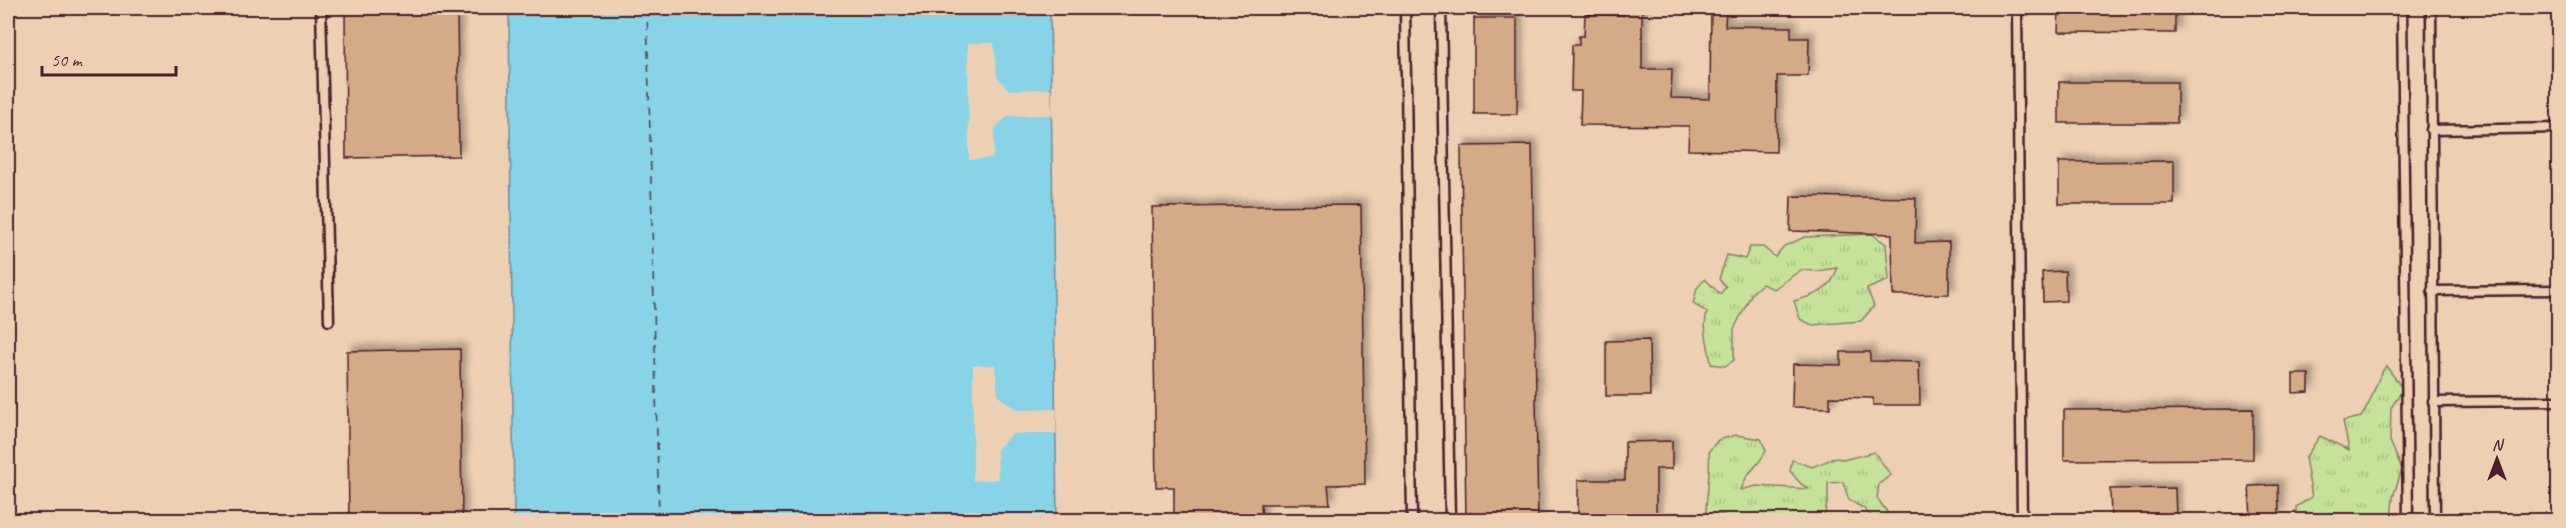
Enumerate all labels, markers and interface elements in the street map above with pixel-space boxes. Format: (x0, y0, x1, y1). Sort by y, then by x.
scale bar (42, 39, 176, 77)
text: 50 m (51, 49, 84, 71)
north arrow (2467, 429, 2527, 489)
text: N (2492, 435, 2505, 455)

